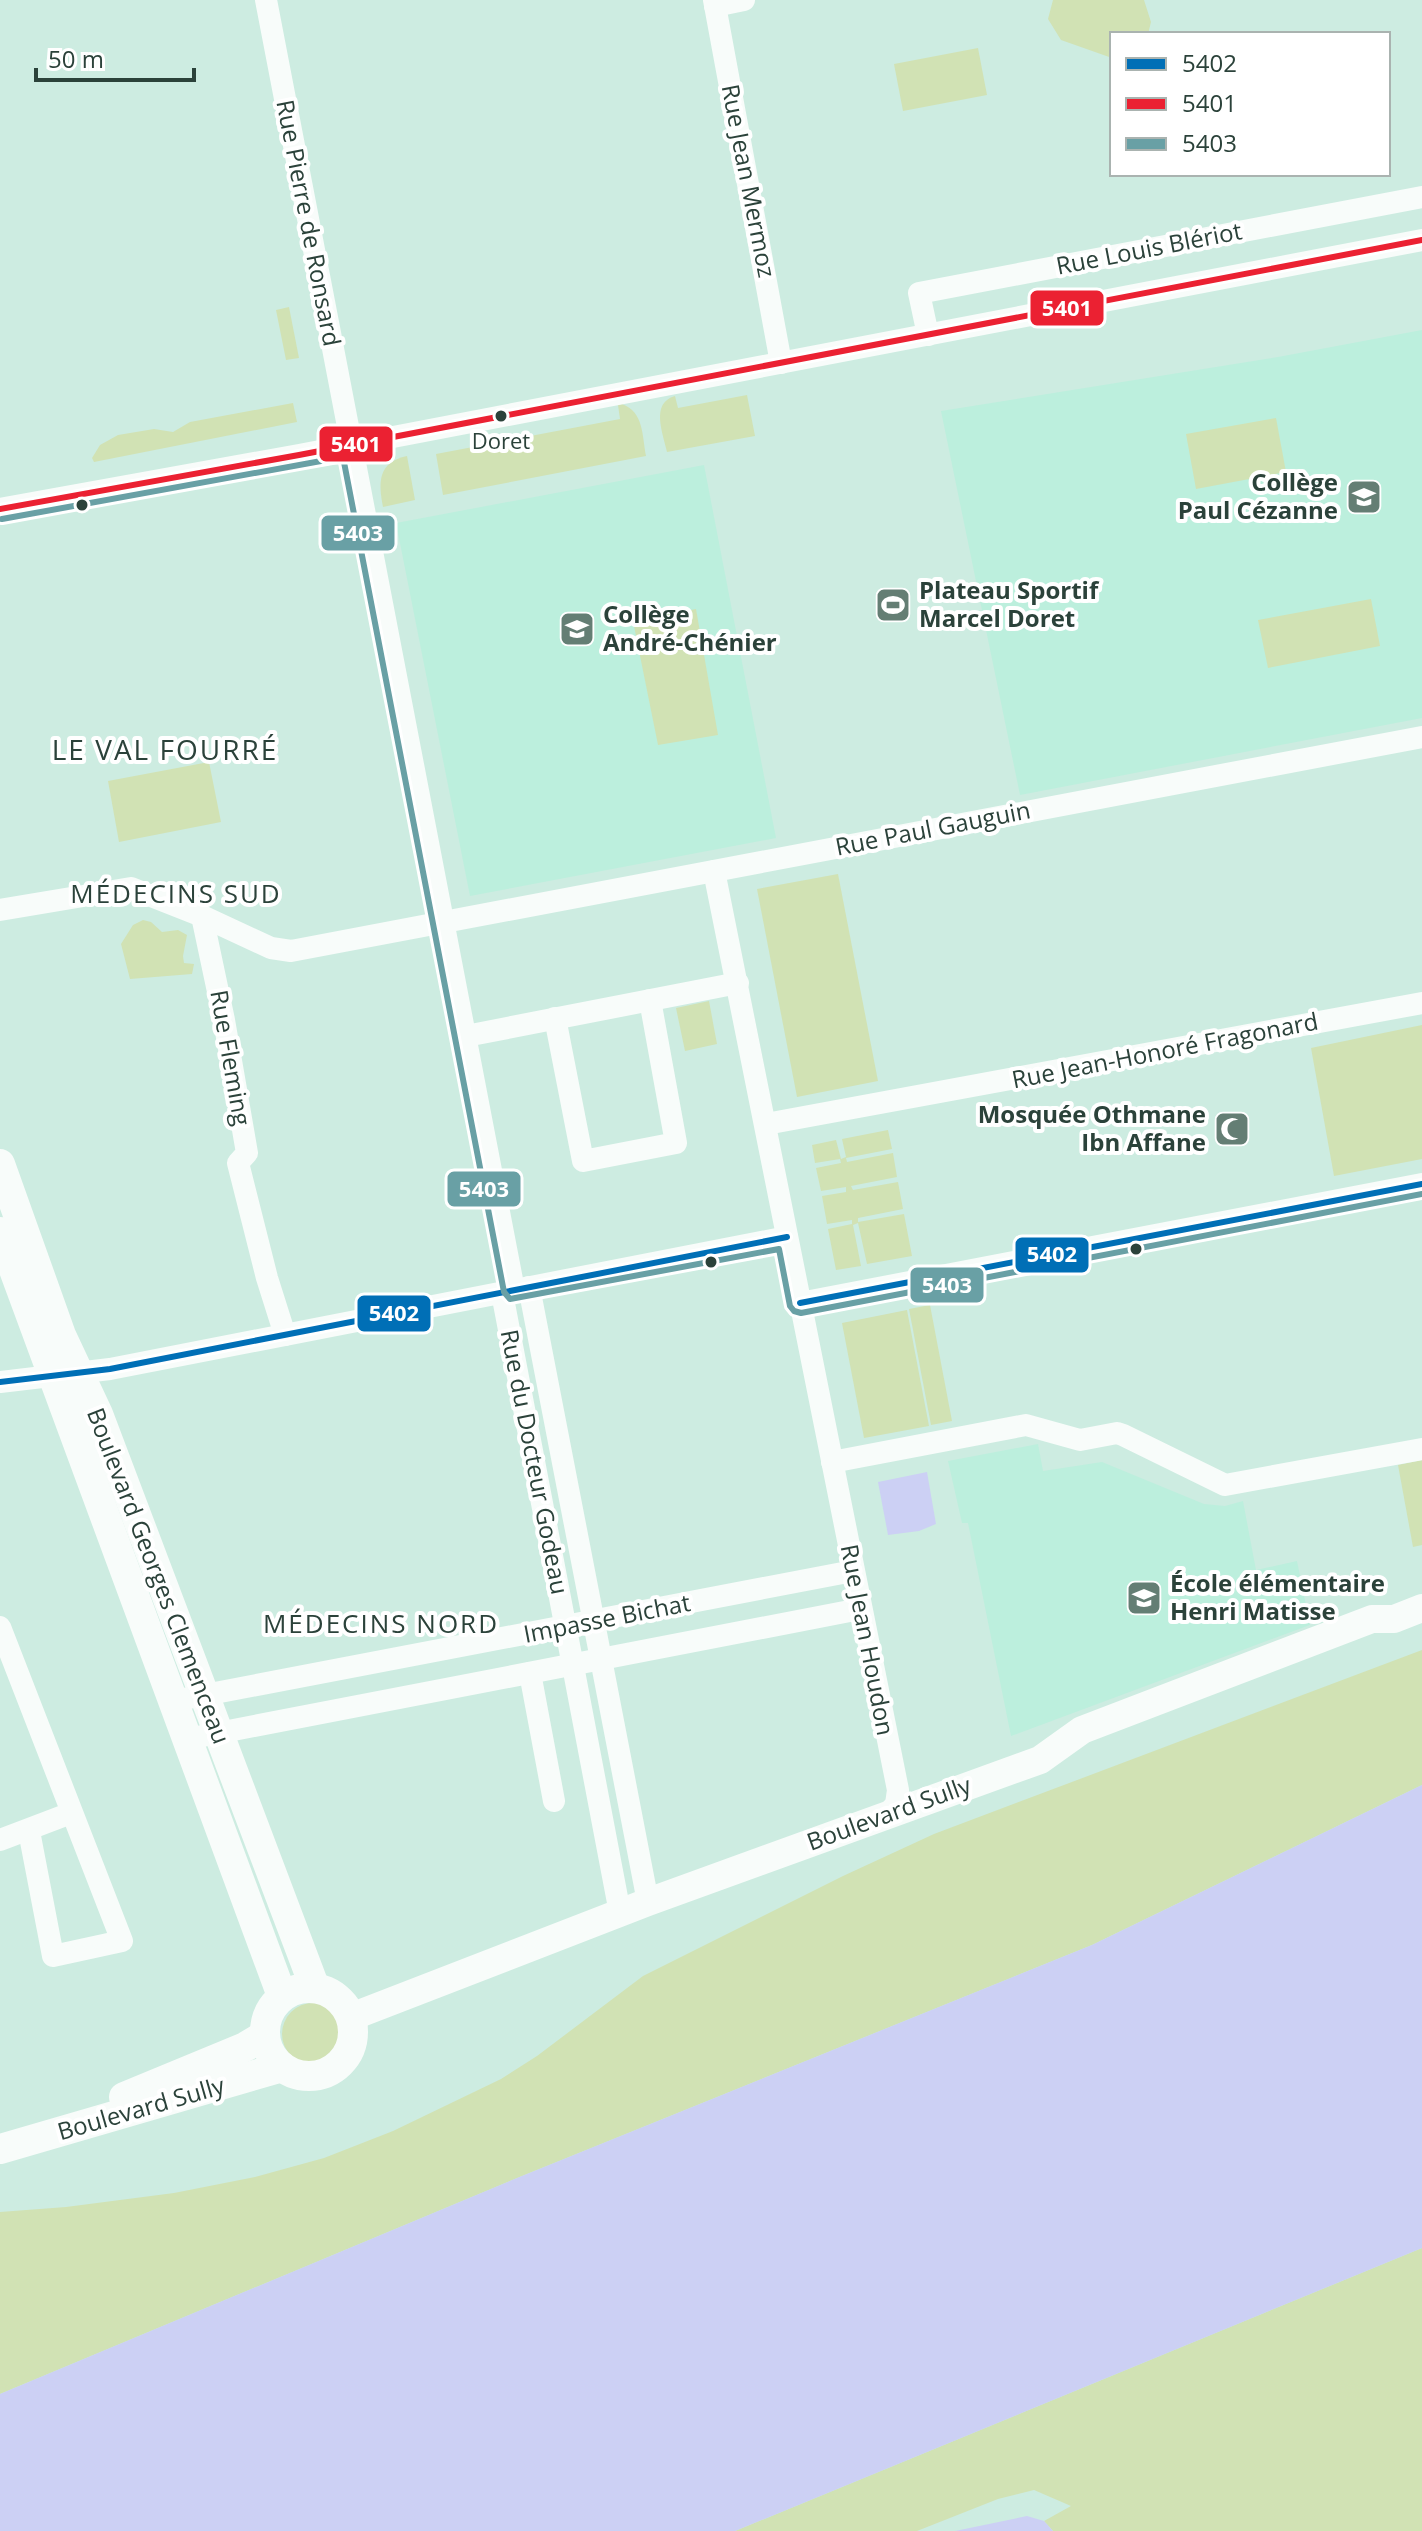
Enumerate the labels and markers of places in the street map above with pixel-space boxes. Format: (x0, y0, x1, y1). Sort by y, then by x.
marker: Doret (493, 408, 509, 424)
place label: Doret (472, 425, 530, 455)
place label: Collège Paul Cézanne (1178, 465, 1338, 526)
school or university icon: Collège Paul Cézanne (1345, 478, 1383, 516)
unlabelled marker (74, 497, 90, 513)
place label: Plateau Sportif Marcel Doret (919, 573, 1100, 634)
sports icon: Plateau Sportif Marcel Doret (874, 586, 912, 624)
place label: Collège André-Chénier (603, 597, 777, 658)
school or university icon: Collège André-Chénier (558, 610, 596, 648)
place label: Mosquée Othmane Ibn Affane (978, 1097, 1206, 1158)
mosque icon: Mosquée Othmane Ibn Affane (1213, 1110, 1251, 1148)
unlabelled marker (1128, 1241, 1144, 1257)
unlabelled marker (703, 1254, 719, 1270)
place label: École élémentaire Henri Matisse (1170, 1566, 1385, 1627)
school or university icon: École élémentaire Henri Matisse (1125, 1579, 1163, 1617)

